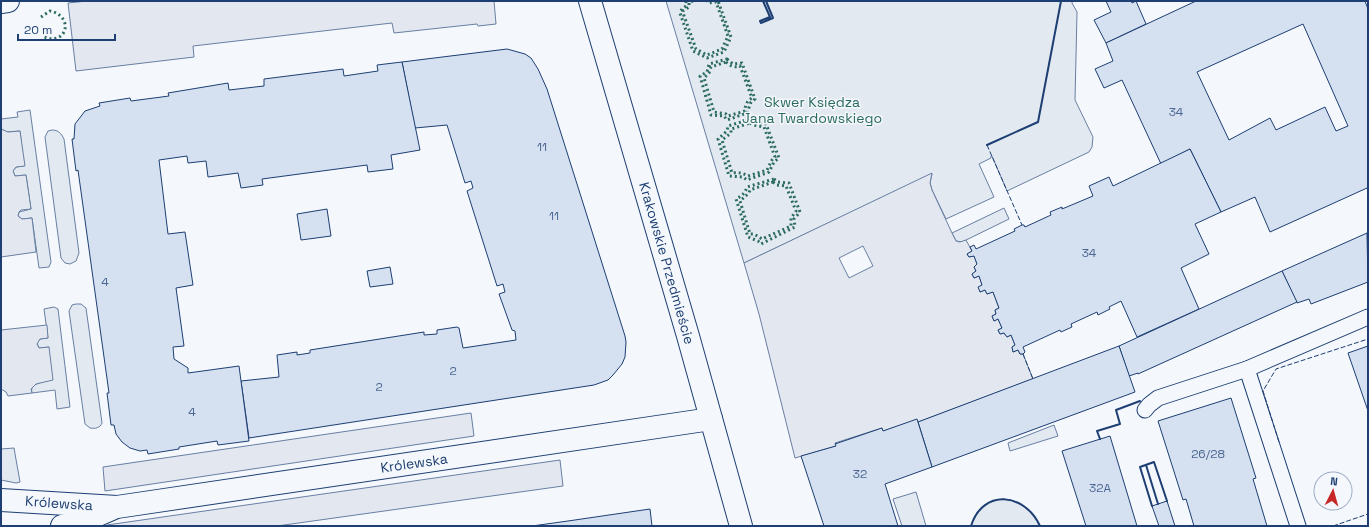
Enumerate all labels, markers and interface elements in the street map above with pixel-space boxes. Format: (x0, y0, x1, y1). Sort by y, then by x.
scale bar (18, 16, 115, 42)
text: 20 m (24, 22, 52, 38)
park label: Skwer Księdza Jana Twardowskiego (742, 93, 882, 127)
house number: 34 (1169, 104, 1184, 120)
house number: 11 (537, 139, 547, 155)
street label: Krakowskie Przedmieście (635, 180, 699, 346)
house number: 11 (549, 208, 559, 224)
house number: 34 (1082, 245, 1097, 261)
house number: 4 (101, 274, 109, 290)
house number: 2 (449, 363, 457, 379)
house number: 2 (375, 379, 383, 395)
house number: 4 (188, 404, 196, 420)
house number: 26/28 (1191, 446, 1225, 462)
street label: Królewska (379, 449, 449, 477)
house number: 32 (853, 466, 867, 482)
north arrow (1313, 471, 1353, 511)
text: N (1330, 474, 1338, 488)
house number: 32A (1089, 480, 1111, 496)
street label: Królewska (25, 492, 93, 514)

